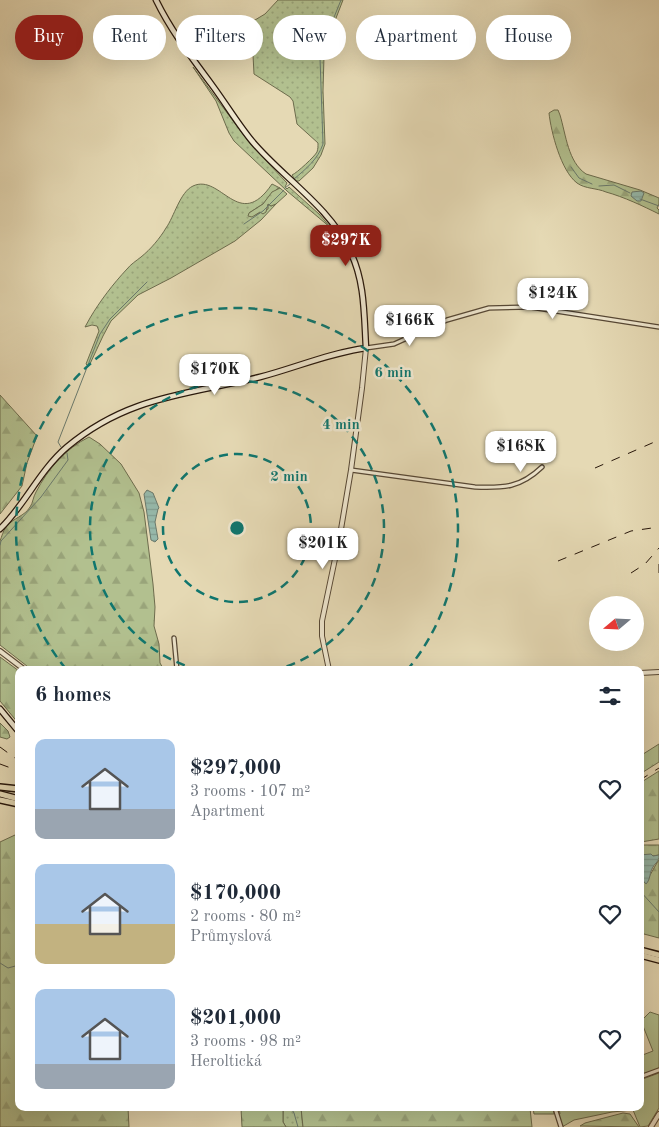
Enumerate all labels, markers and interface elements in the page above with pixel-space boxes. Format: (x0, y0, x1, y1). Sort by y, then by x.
chip: Buy (15, 15, 83, 60)
chip: Rent (93, 15, 166, 60)
chip: Filters (176, 15, 263, 60)
chip: New (273, 15, 346, 60)
chip: Apartment (356, 15, 476, 60)
chip: House (486, 15, 571, 60)
pin: $297K (311, 224, 381, 267)
text: $297K (321, 233, 371, 249)
pin: $124K (518, 278, 588, 320)
text: $124K (528, 286, 578, 302)
pin: $166K (375, 304, 445, 347)
text: $166K (385, 313, 435, 329)
pin: $170K (180, 354, 250, 396)
text: $170K (190, 362, 240, 378)
text: 6 min (374, 366, 412, 381)
text: 4 min (322, 418, 360, 433)
pin: $168K (486, 430, 556, 473)
text: $168K (496, 439, 546, 455)
text: 2 min (270, 470, 308, 485)
centre of rings (228, 519, 246, 537)
pin: $201K (288, 528, 358, 570)
text: $201K (298, 536, 348, 552)
north arrow (589, 596, 644, 651)
map controls (589, 596, 644, 651)
icon: filters (596, 682, 624, 710)
text: 6 homes (35, 685, 111, 706)
text: $297,000 (190, 758, 281, 779)
icon: home (75, 759, 135, 819)
icon: heart (596, 775, 624, 803)
text: 3 rooms · 107 m² (190, 784, 310, 800)
text: Apartment (190, 804, 265, 820)
text: $170,000 (190, 883, 281, 904)
icon: home (75, 884, 135, 944)
icon: heart (596, 900, 624, 928)
text: 2 rooms · 80 m² (190, 909, 301, 925)
text: Průmyslová (190, 929, 272, 945)
text: $201,000 (190, 1008, 281, 1029)
icon: home (75, 1009, 135, 1069)
icon: heart (596, 1025, 624, 1053)
text: 3 rooms · 98 m² (190, 1034, 301, 1050)
text: Heroltická (190, 1054, 262, 1070)

